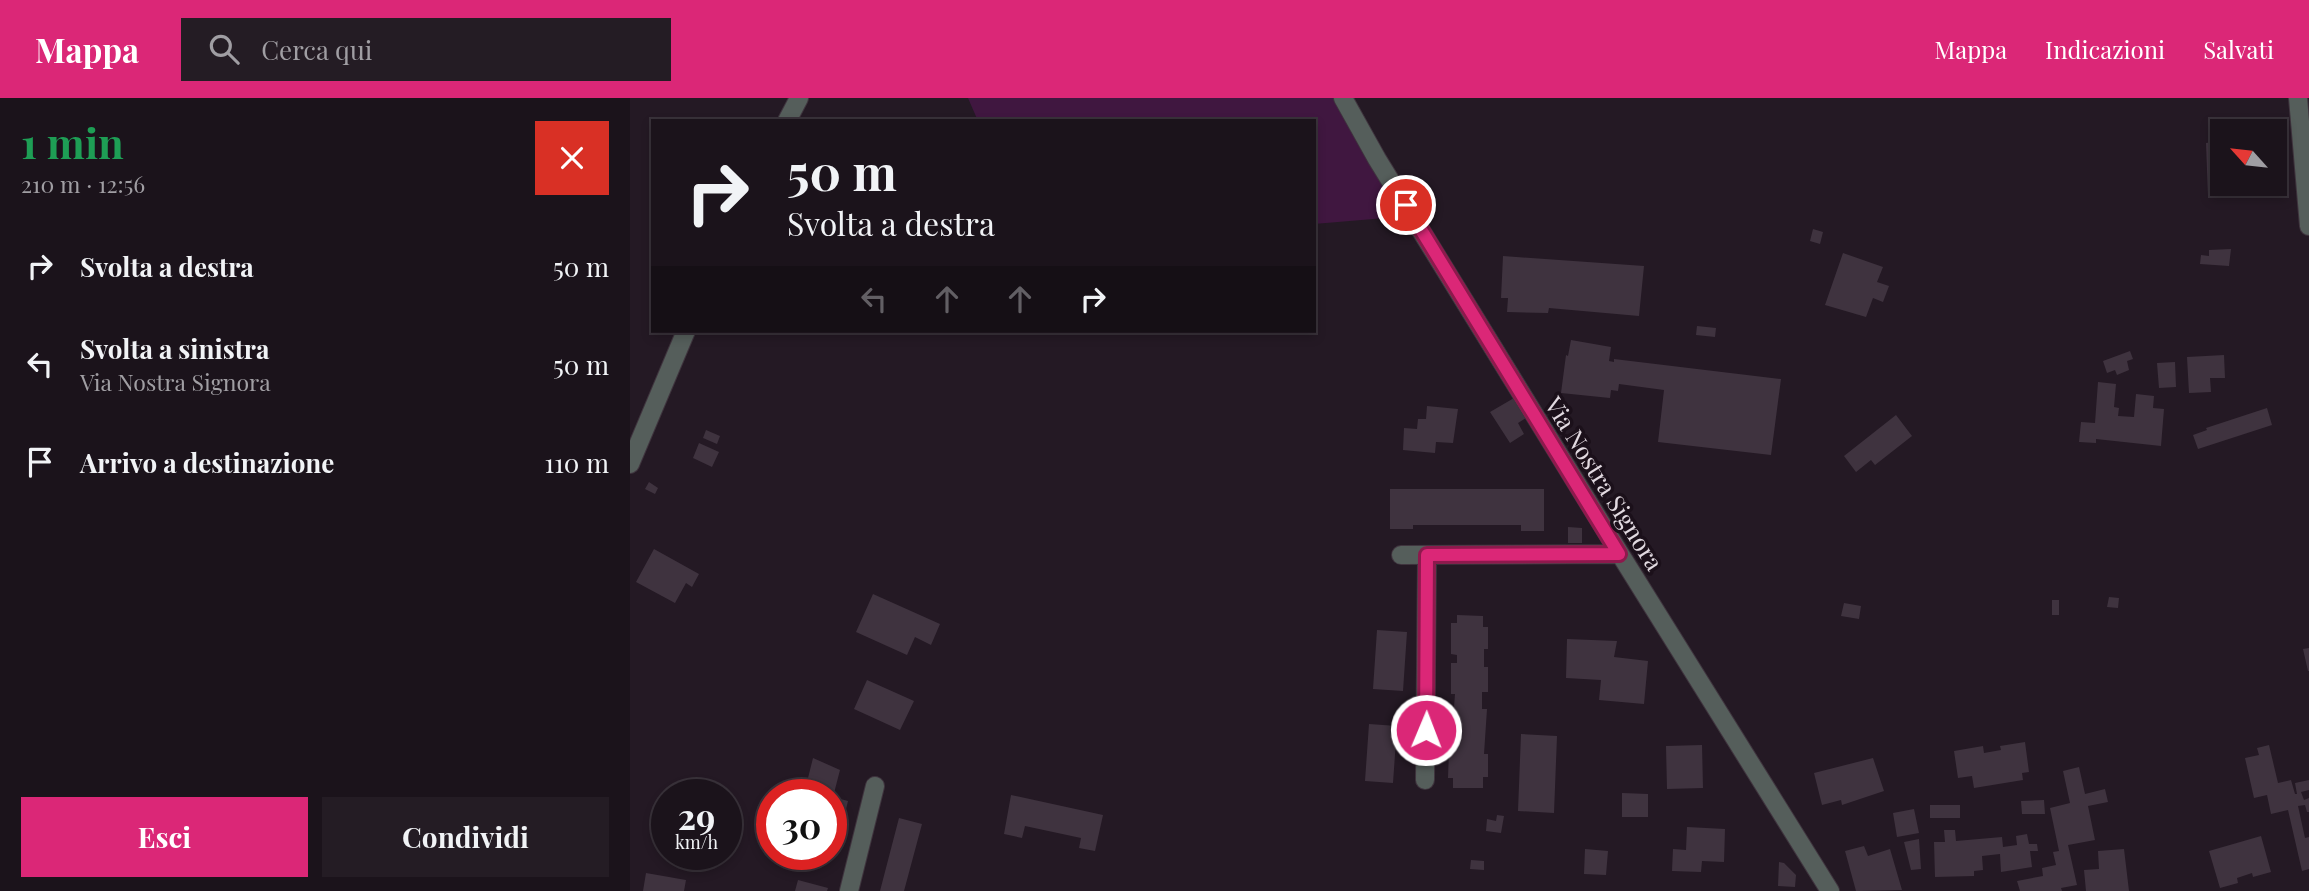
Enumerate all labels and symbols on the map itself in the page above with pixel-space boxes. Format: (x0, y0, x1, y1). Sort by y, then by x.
north arrow (2210, 119, 2287, 196)
pin (1376, 175, 1436, 235)
street label: Via Nostra Signora (1538, 389, 1671, 576)
position arrow (1389, 693, 1463, 767)
speed limit sign: 30 (756, 779, 847, 870)

